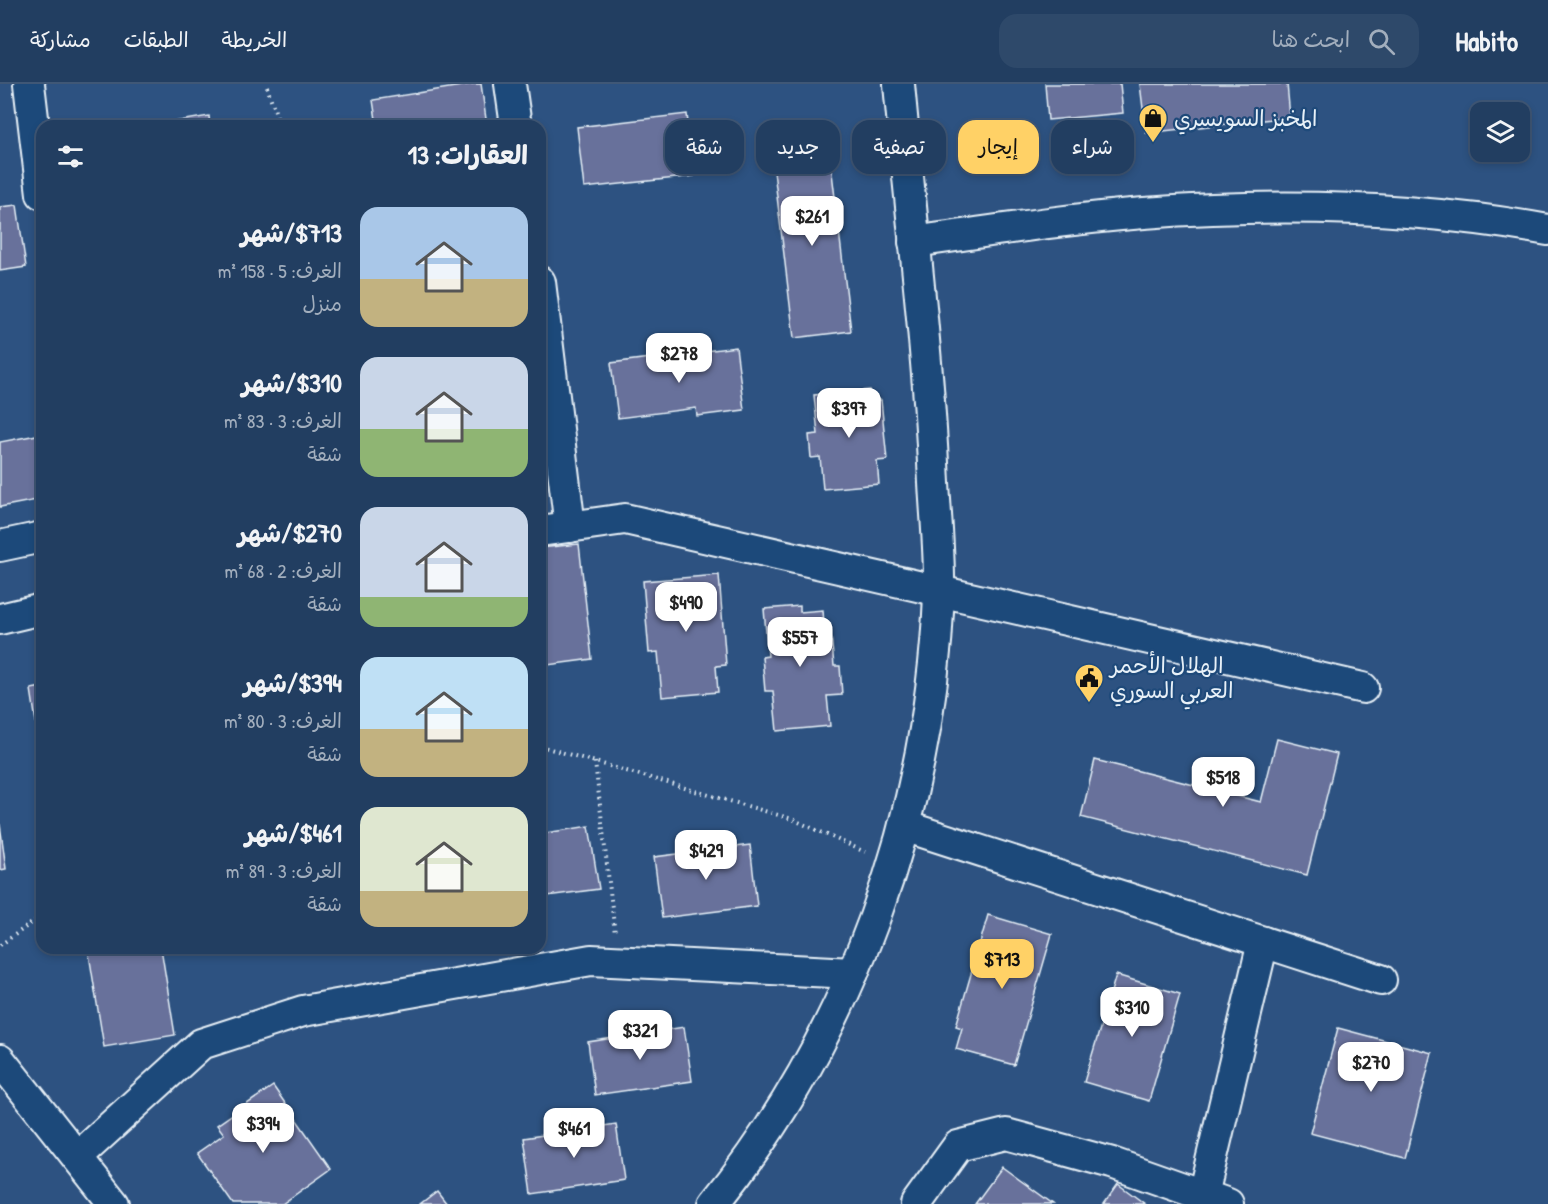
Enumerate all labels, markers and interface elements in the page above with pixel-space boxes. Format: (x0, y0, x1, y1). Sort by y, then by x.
search box (999, 14, 1419, 68)
text: Habito (1455, 22, 1518, 60)
text: ابحث هنا (1272, 24, 1350, 54)
text: مشاركة (30, 25, 91, 54)
text: الطبقات (124, 25, 189, 54)
text: الخريطة (222, 25, 287, 54)
icon: search (1365, 25, 1398, 58)
shop icon: المخبز السويسري (1137, 102, 1169, 144)
map controls (1470, 102, 1530, 162)
button: layers (1470, 102, 1530, 162)
place label: المخبز السويسري (1174, 103, 1317, 135)
chip: شقة (665, 120, 744, 174)
chip: جديد (756, 120, 840, 174)
chip: تصفية (852, 120, 946, 174)
chip: إيجار (958, 120, 1039, 174)
chip: شراء (1051, 120, 1134, 174)
text: العقارات: 13 (408, 137, 528, 172)
icon: filters (54, 140, 87, 173)
pin: $261 (776, 196, 848, 247)
text: $261 (795, 202, 829, 229)
text: $713/شهر (241, 215, 342, 250)
icon: home (408, 231, 480, 303)
text: الغرف: 5 · 158 m² (218, 257, 342, 284)
text: منزل (303, 290, 342, 317)
pin: $278 (643, 333, 715, 384)
text: $278 (660, 339, 698, 366)
text: $310/شهر (242, 365, 342, 400)
icon: home (408, 381, 480, 453)
pin: $397 (813, 388, 885, 439)
text: $397 (831, 394, 867, 421)
text: الغرف: 3 · 83 m² (224, 407, 342, 434)
text: شقة (307, 440, 342, 467)
text: $270/شهر (238, 515, 342, 550)
icon: home (408, 531, 480, 603)
text: الغرف: 2 · 68 m² (225, 557, 342, 584)
pin: $490 (650, 582, 722, 633)
text: $490 (669, 588, 703, 615)
text: شقة (307, 590, 342, 617)
pin: $557 (764, 617, 836, 668)
text: $557 (782, 623, 818, 650)
place label: الهلال الأحمر العربي السوري (1108, 650, 1233, 710)
public building icon: الهلال الأحمر العربي السوري (1073, 662, 1105, 704)
text: $394/شهر (244, 665, 342, 700)
icon: home (408, 681, 480, 753)
text: الغرف: 3 · 80 m² (224, 707, 342, 734)
text: شقة (307, 740, 342, 767)
pin: $518 (1187, 757, 1259, 808)
text: $518 (1206, 763, 1240, 790)
text: $461/شهر (245, 815, 342, 850)
pin: $429 (670, 830, 742, 881)
icon: home (408, 831, 480, 903)
text: $429 (689, 836, 723, 863)
text: الغرف: 3 · 89 m² (226, 857, 342, 884)
text: شقة (307, 890, 342, 917)
pin: $713 (966, 939, 1038, 990)
text: $713 (984, 945, 1020, 972)
pin: $310 (1096, 987, 1168, 1038)
text: $310 (1114, 993, 1150, 1020)
pin: $321 (604, 1010, 676, 1061)
text: $321 (622, 1016, 658, 1043)
pin: $270 (1335, 1042, 1407, 1093)
text: $270 (1352, 1048, 1390, 1075)
pin: $394 (227, 1103, 299, 1154)
pin: $461 (538, 1108, 610, 1159)
text: $394 (246, 1109, 280, 1136)
text: $461 (558, 1114, 590, 1141)

